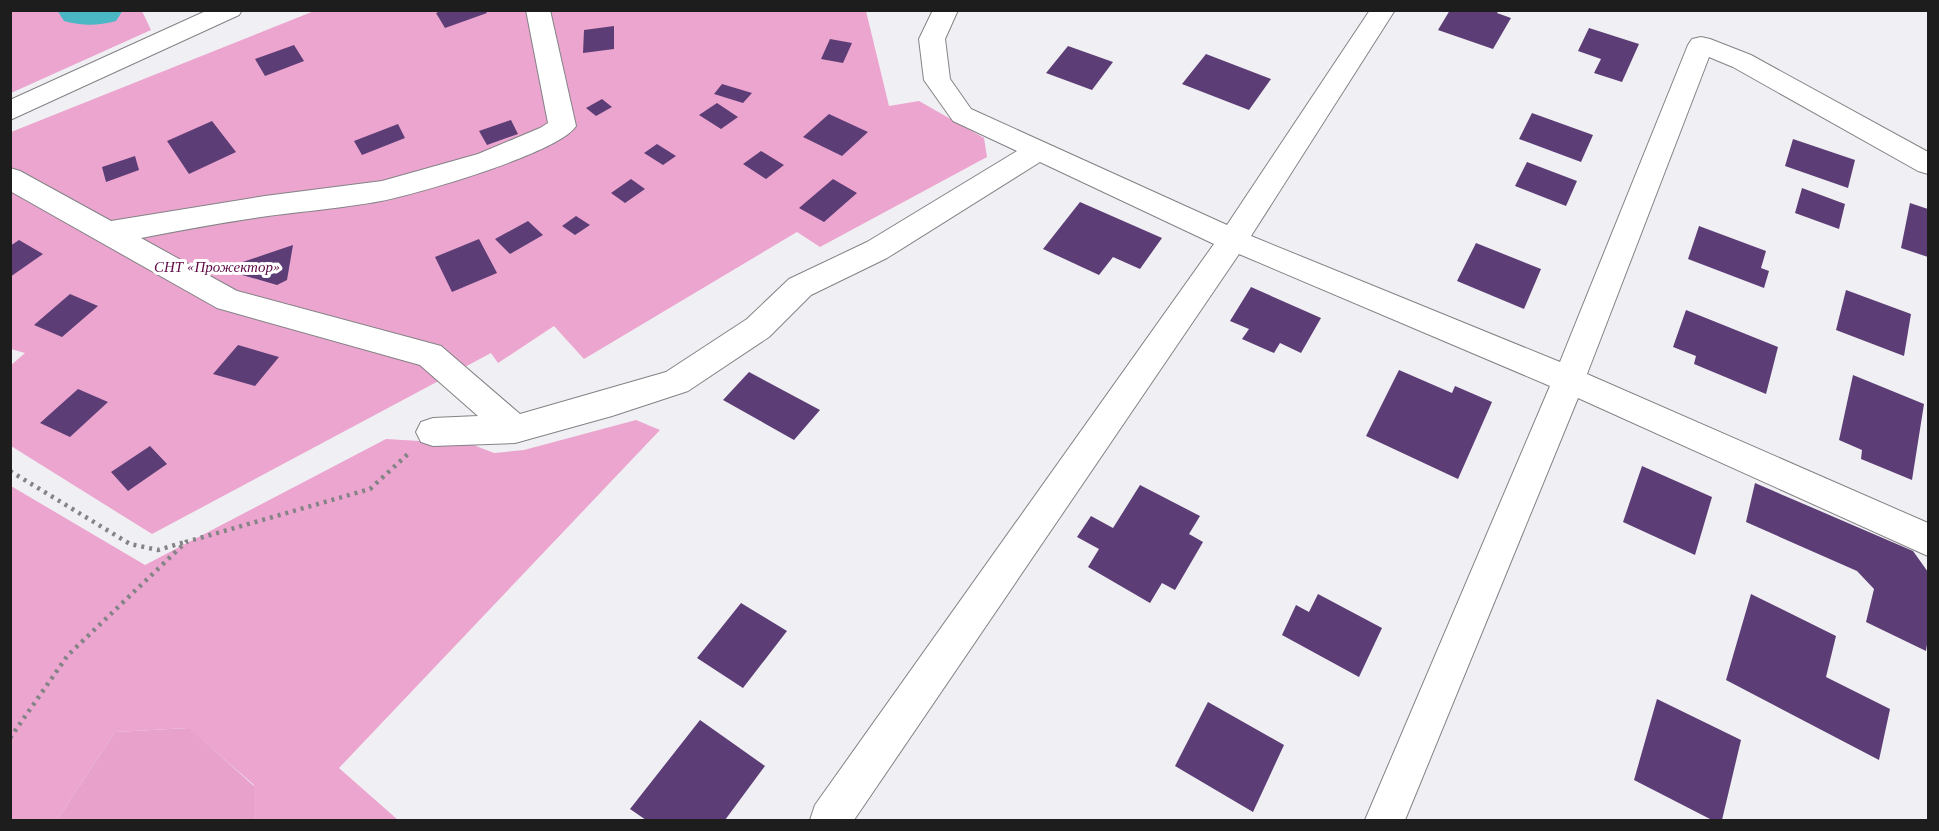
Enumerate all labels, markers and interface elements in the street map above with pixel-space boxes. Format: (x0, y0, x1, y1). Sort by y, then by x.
park label: СНТ «Прожектор» (154, 257, 280, 276)

